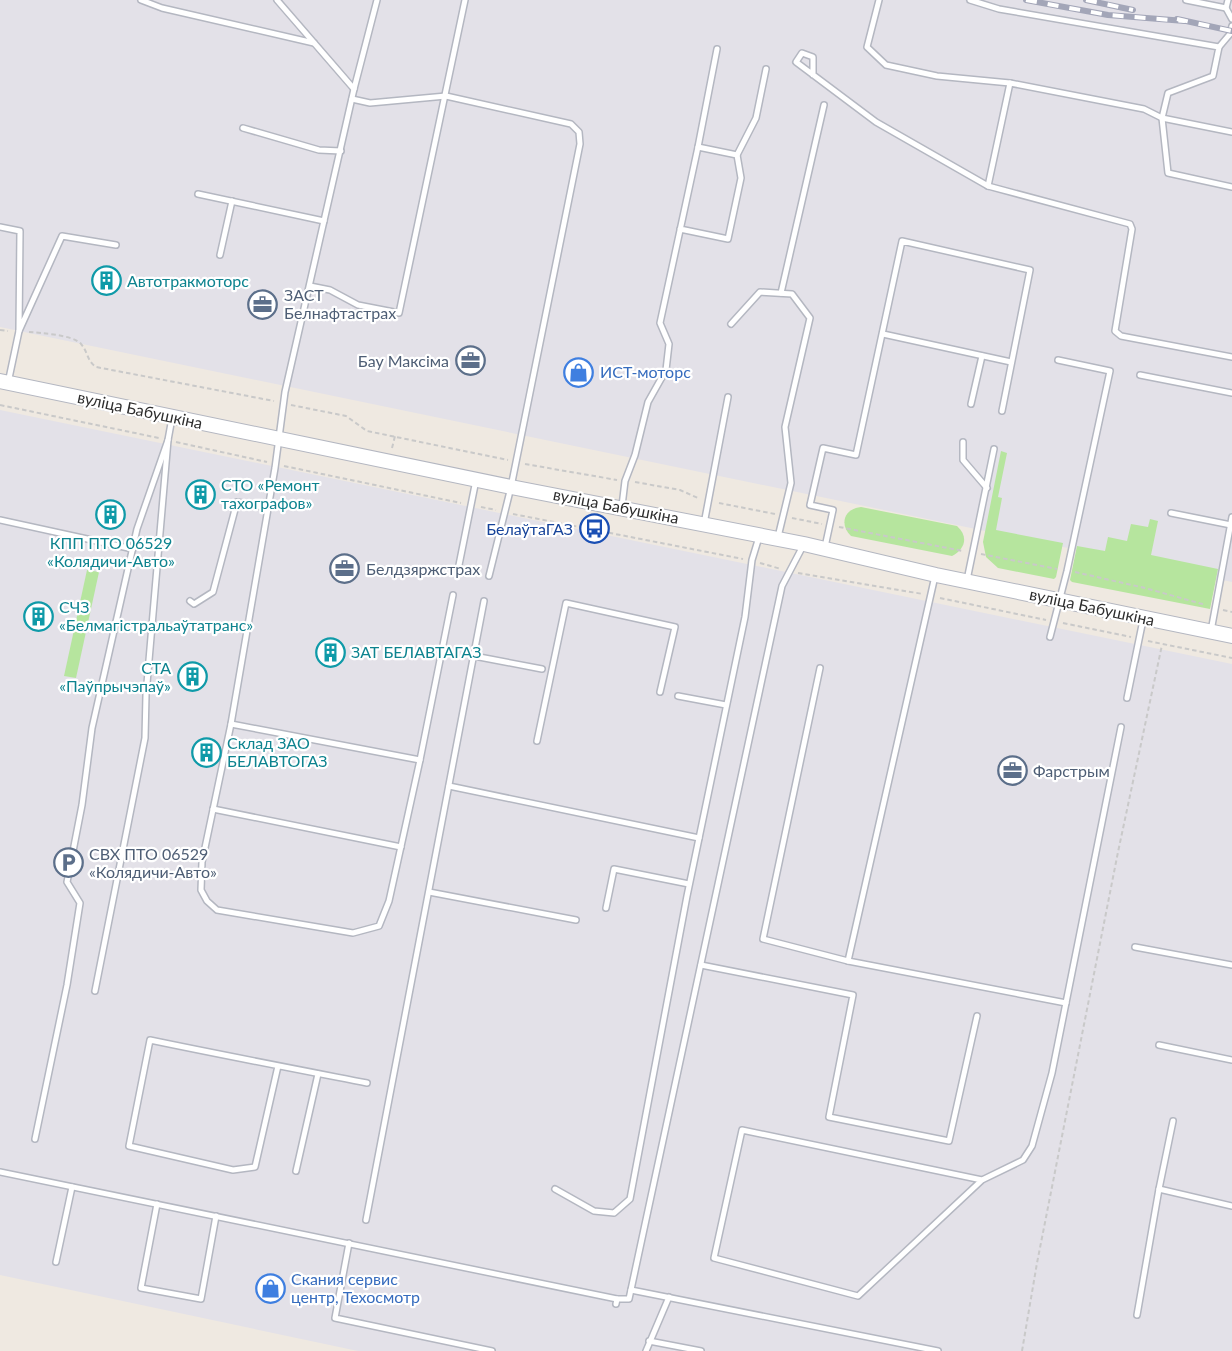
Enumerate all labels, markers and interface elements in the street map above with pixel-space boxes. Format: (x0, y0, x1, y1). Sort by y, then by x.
building icon: Автотракмоторс (90, 265, 122, 297)
place label: Автотракмоторс (127, 271, 249, 290)
place label: ЗАСТ Белнафтастрах (284, 285, 396, 322)
office icon: ЗАСТ Белнафтастрах (247, 288, 279, 320)
office icon: Бау Максіма (454, 345, 486, 377)
place label: Бау Максіма (358, 351, 449, 370)
shop icon: ИСТ-моторс (563, 356, 595, 388)
place label: ИСТ-моторс (600, 362, 691, 381)
street label: вуліца Бабушкіна (76, 387, 204, 432)
place label: СТО «Ремонт тахографов» (221, 475, 319, 512)
building icon: СТО «Ремонт тахографов» (184, 478, 216, 510)
street label: вуліца Бабушкіна (552, 484, 681, 527)
building icon: КПП ПТО 06529 «Колядичи-Авто» (95, 499, 127, 531)
bus stop icon: БелаўтаГАЗ (578, 513, 610, 545)
place label: БелаўтаГАЗ (486, 519, 573, 538)
place label: КПП ПТО 06529 «Колядичи-Авто» (47, 533, 175, 570)
office icon: Белдзяржстрах (329, 553, 361, 585)
place label: Белдзяржстрах (366, 559, 480, 578)
street label: вуліца Бабушкіна (1028, 584, 1156, 629)
place label: СЧЗ «Белмагістральаўтатранс» (59, 597, 253, 634)
building icon: СЧЗ «Белмагістральаўтатранс» (22, 600, 54, 632)
building icon: ЗАТ БЕЛАВТАГАЗ (314, 636, 346, 668)
place label: ЗАТ БЕЛАВТАГАЗ (351, 642, 481, 661)
place label: СТА «Паўпрычэпаў» (59, 658, 171, 695)
building icon: СТА «Паўпрычэпаў» (176, 661, 208, 693)
place label: Склад ЗАО БЕЛАВТОГАЗ (227, 733, 328, 770)
building icon: Склад ЗАО БЕЛАВТОГАЗ (190, 736, 222, 768)
office icon: Фарстрым (996, 755, 1028, 787)
place label: Фарстрым (1033, 761, 1110, 780)
place label: СВХ ПТО 06529 «Колядичи-Авто» (89, 844, 217, 881)
parking icon: СВХ ПТО 06529 «Колядичи-Авто» (52, 847, 84, 879)
place label: Скания сервис центр, Техосмотр (291, 1269, 420, 1306)
shop icon: Скания сервис центр, Техосмотр (254, 1272, 286, 1304)

